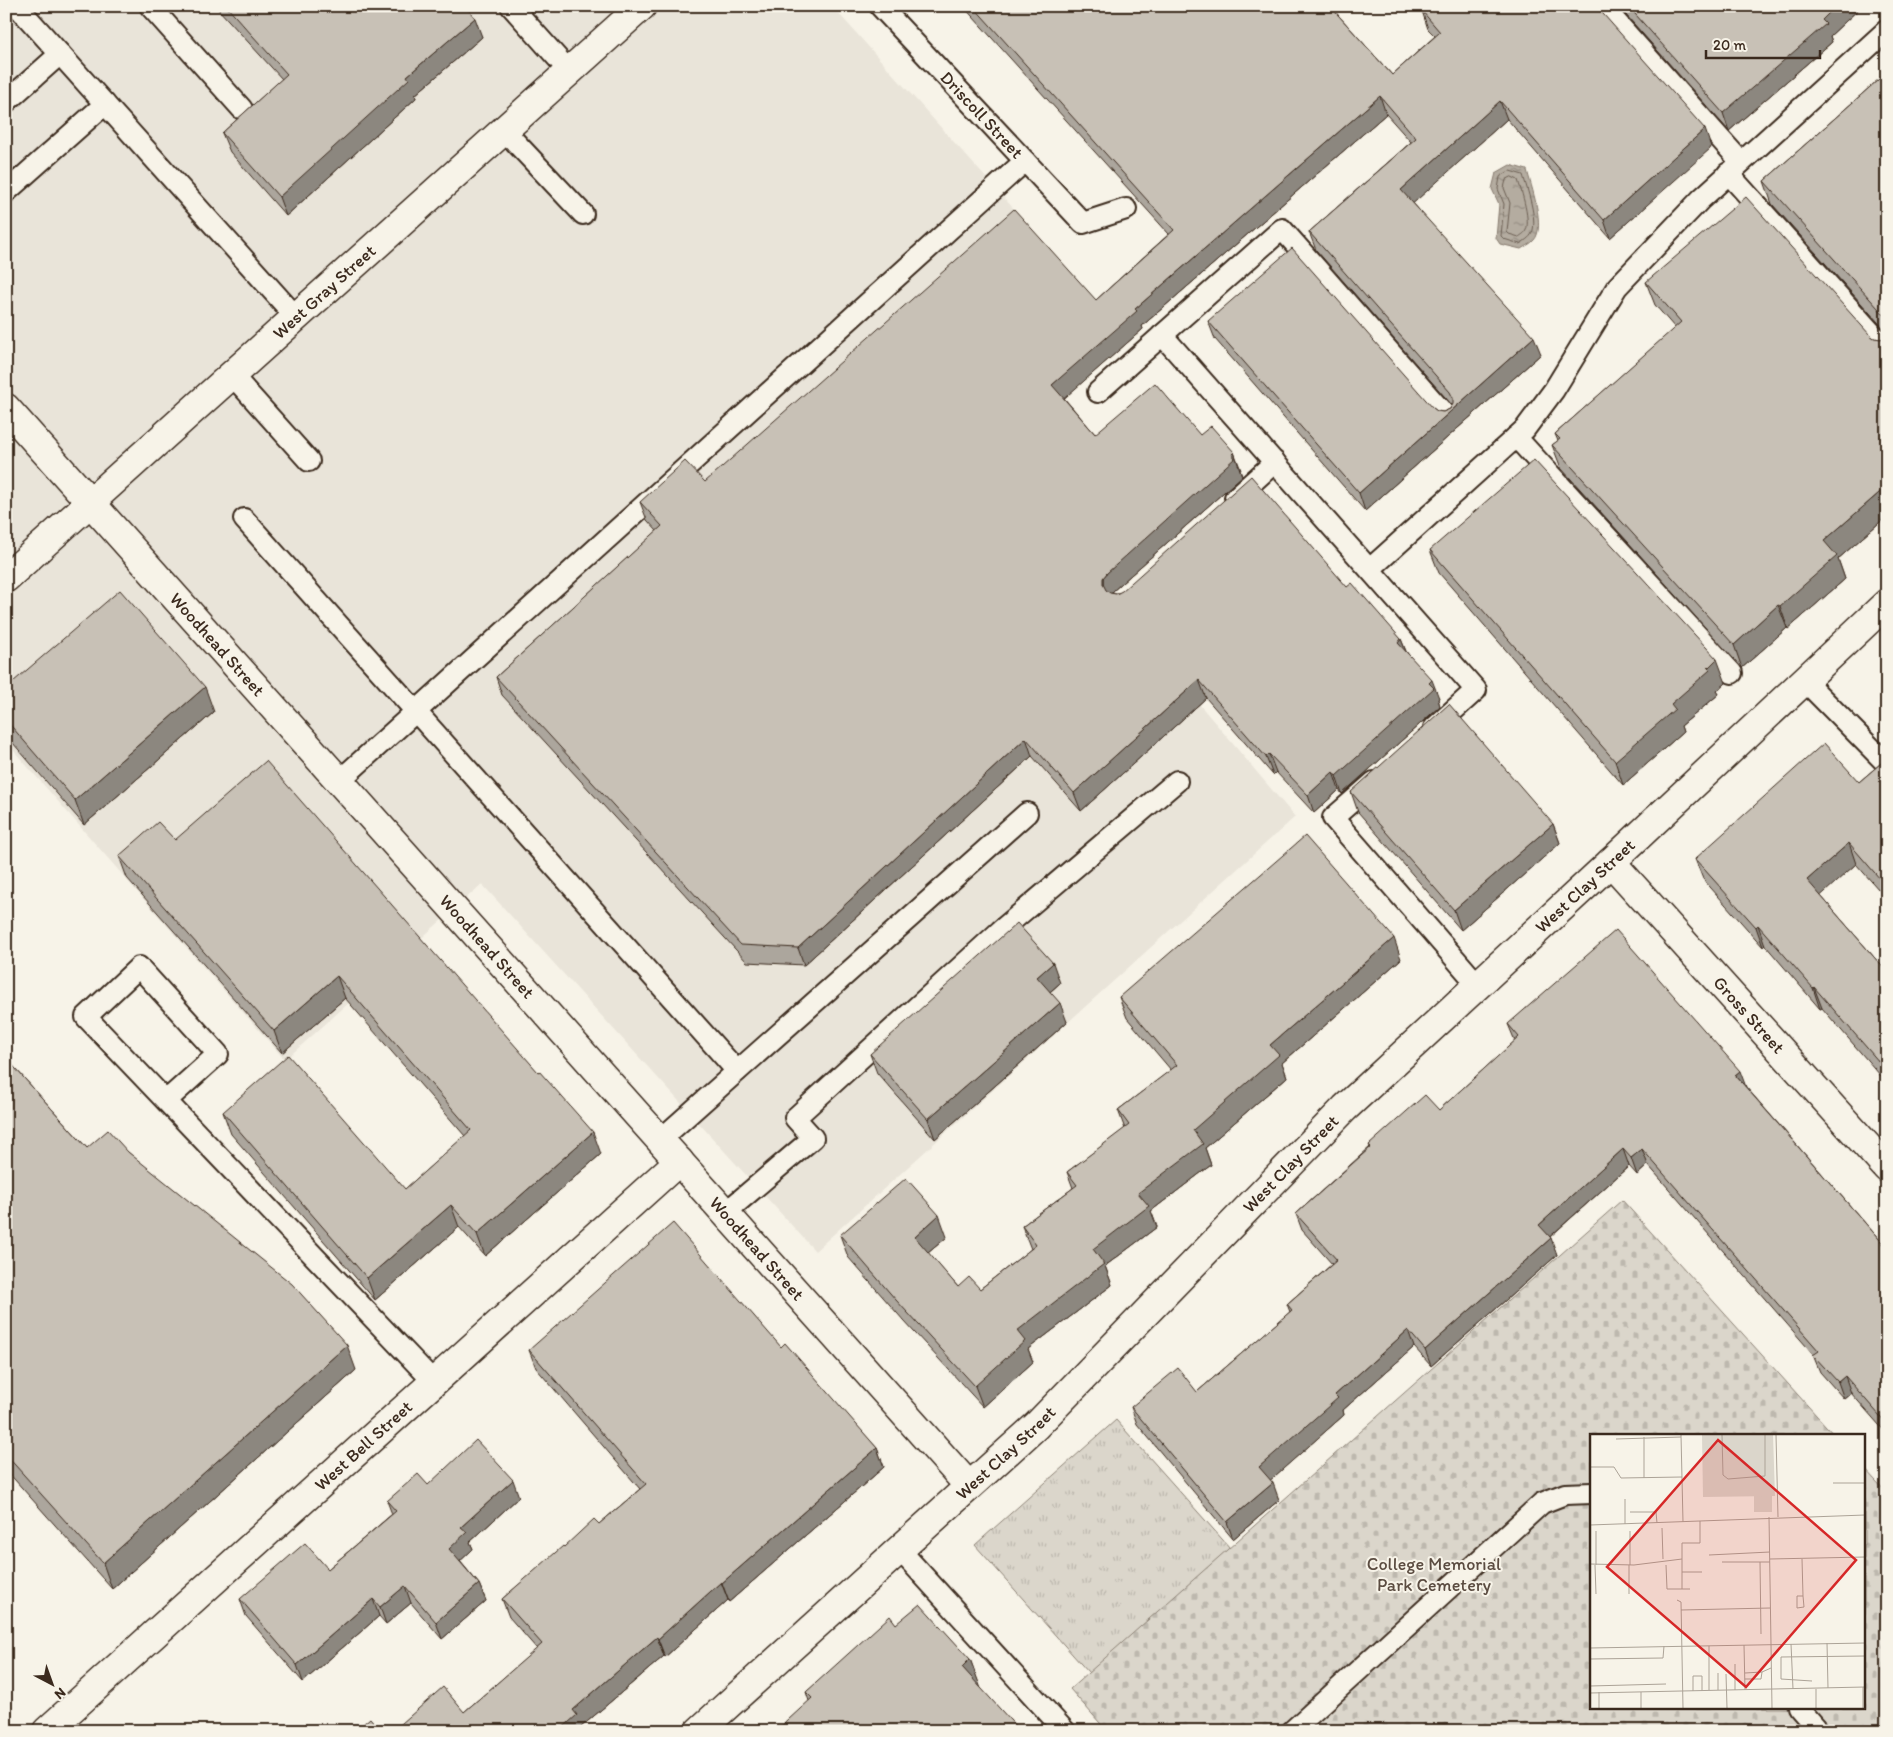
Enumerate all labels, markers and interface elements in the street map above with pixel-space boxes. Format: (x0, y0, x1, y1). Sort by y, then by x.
scale bar (1706, 28, 1819, 60)
text: 20 m (1713, 36, 1747, 54)
street label: Driscoll Street (936, 67, 1028, 163)
street label: West Gray Street (268, 240, 381, 344)
street label: Woodhead Street (165, 588, 270, 701)
street label: West Clay Street (1531, 834, 1640, 938)
street label: Woodhead Street (435, 890, 539, 1003)
street label: Gross Street (1708, 972, 1790, 1058)
street label: West Clay Street (1238, 1110, 1343, 1218)
street label: Woodhead Street (705, 1192, 809, 1305)
street label: West Bell Street (310, 1396, 417, 1496)
street label: West Clay Street (951, 1401, 1061, 1504)
inset map (1590, 1434, 1866, 1710)
park label: College Memorial Park Cemetery (1367, 1553, 1501, 1596)
north arrow (28, 1660, 78, 1710)
text: N (51, 1684, 69, 1703)

